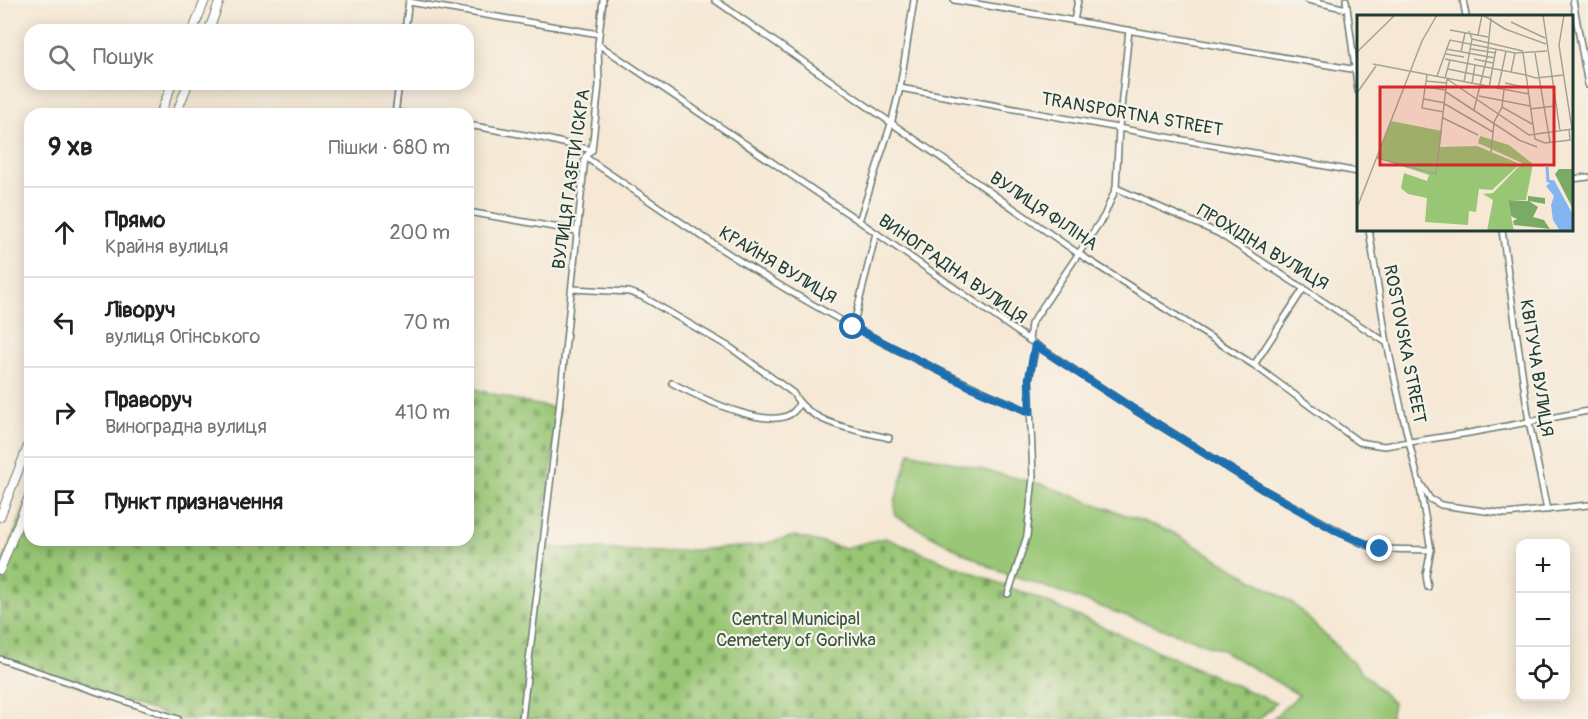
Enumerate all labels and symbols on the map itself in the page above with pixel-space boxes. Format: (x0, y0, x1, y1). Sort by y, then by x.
inset map (1357, 15, 1573, 231)
street label: ВУЛИЦЯ ГАЗЕТИ ІСКРА (547, 87, 596, 271)
street label: TRANSPORTNA STREET (1039, 87, 1224, 142)
street label: ВУЛИЦЯ ФІЛІНА (985, 167, 1103, 256)
street label: ПРОХІДНА ВУЛИЦЯ (1193, 199, 1333, 296)
street label: ВИНОГРАДНА ВУЛИЦЯ (874, 209, 1032, 329)
street label: КРАЙНЯ ВУЛИЦЯ (715, 221, 841, 310)
street label: ROSTOVSKA STREET (1378, 263, 1431, 425)
street label: КВІТУЧА ВУЛИЦЯ (1514, 298, 1559, 438)
route start (839, 313, 865, 339)
route end (1366, 535, 1392, 561)
park label: Central Municipal Cemetery of Gorlivka (716, 608, 876, 652)

